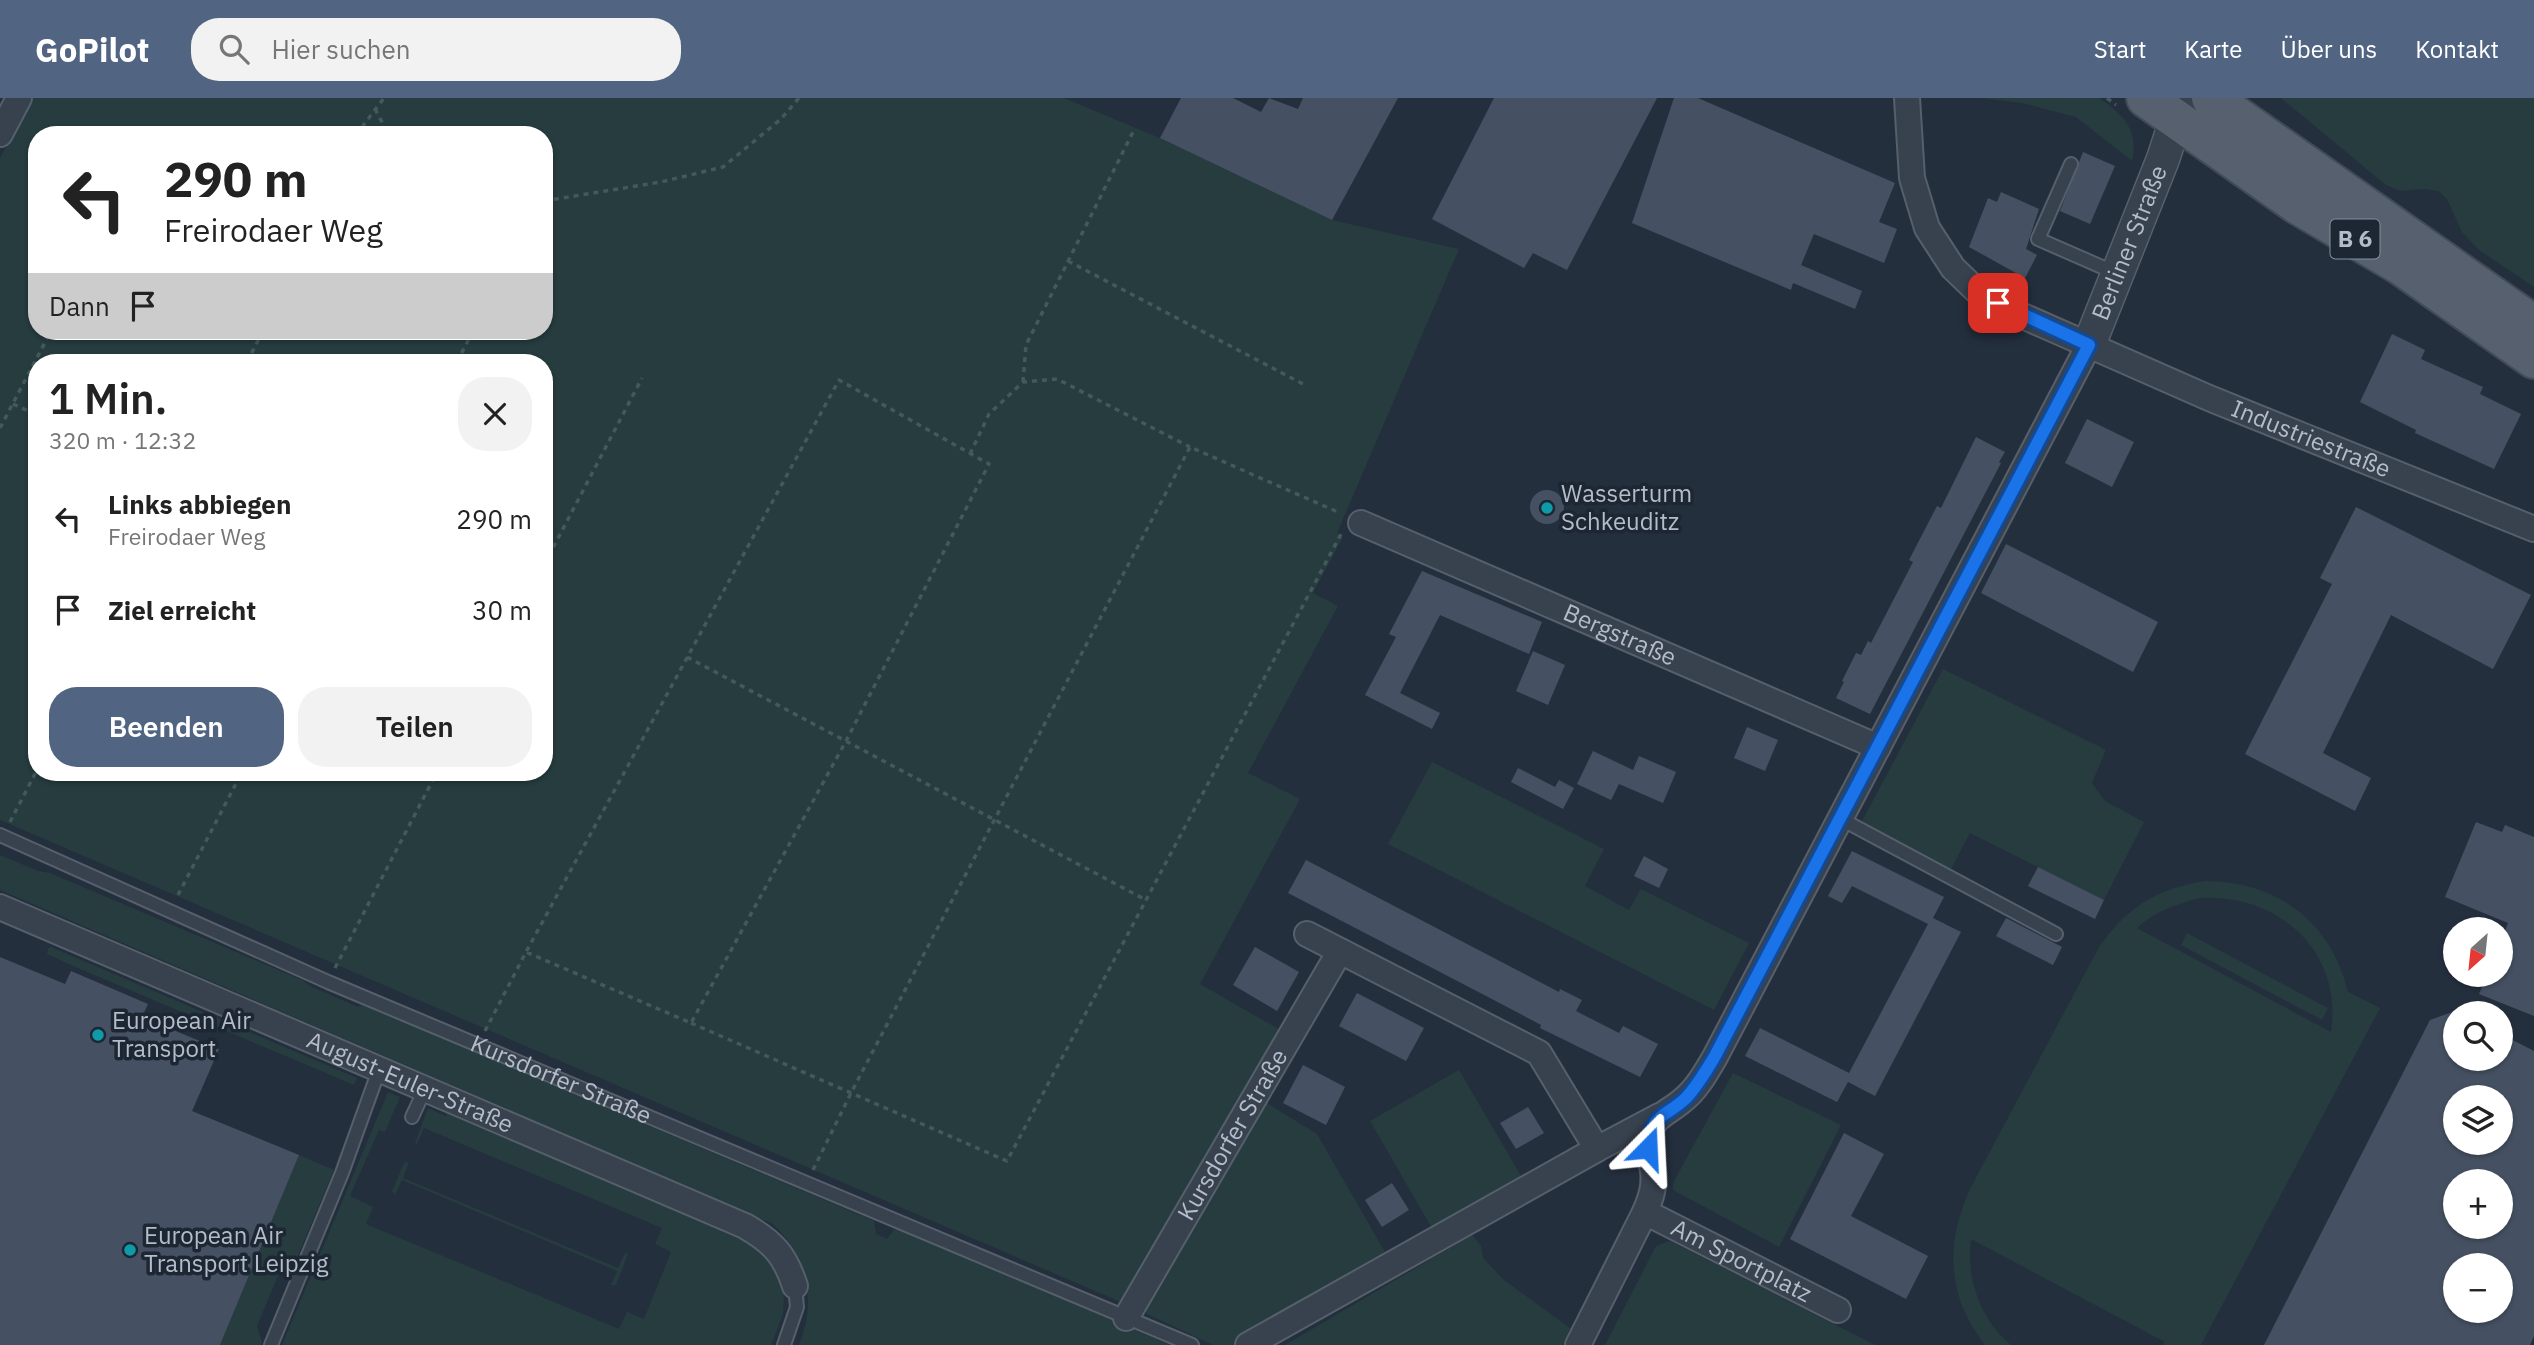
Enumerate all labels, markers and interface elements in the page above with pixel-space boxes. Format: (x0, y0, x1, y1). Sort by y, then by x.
search box (191, 18, 681, 81)
text: GoPilot (35, 28, 149, 71)
icon: search (215, 30, 253, 68)
text: Hier suchen (271, 32, 411, 66)
text: Start (2094, 33, 2146, 65)
text: Karte (2184, 33, 2242, 65)
text: Über uns (2280, 33, 2377, 65)
text: Kontakt (2415, 33, 2499, 65)
text: 290 m (164, 147, 308, 210)
icon: left (49, 154, 140, 245)
street label: Berliner Straße (2084, 160, 2174, 325)
text: Freirodaer Weg (164, 209, 383, 251)
road number: B 6 (2330, 220, 2380, 258)
pin (1968, 273, 2028, 333)
icon: arrive (1979, 284, 2017, 322)
icon: arrive (124, 287, 162, 325)
text: Dann (49, 289, 110, 323)
text: 1 Min. (49, 371, 167, 426)
button: close (458, 377, 532, 451)
street label: Industriestraße (2227, 392, 2396, 485)
text: 320 m · 12:32 (49, 425, 196, 455)
place label: Wasserturm Schkeuditz (1561, 477, 1692, 537)
text: Links abbiegen (108, 487, 291, 521)
icon: left (49, 500, 87, 538)
marker: Wasserturm Schkeuditz (1539, 500, 1555, 516)
text: 290 m (456, 502, 532, 536)
text: Freirodaer Weg (108, 521, 265, 551)
icon: arrive (49, 591, 87, 629)
text: Ziel erreicht (108, 593, 256, 627)
text: 30 m (472, 593, 532, 627)
street label: Bergstraße (1559, 596, 1682, 673)
button: Beenden (49, 687, 284, 767)
button: Teilen (298, 687, 532, 767)
north arrow (2443, 917, 2513, 987)
map controls (2443, 917, 2513, 1323)
button: search (2443, 1001, 2513, 1071)
place label: European Air Transport (112, 1004, 251, 1064)
street label: August-Euler-Straße (302, 1023, 519, 1140)
marker: European Air Transport (90, 1027, 106, 1043)
street label: Kursdorfer Straße (466, 1027, 657, 1131)
street label: Kursdorfer Straße (1169, 1043, 1294, 1226)
button: layers (2443, 1085, 2513, 1155)
position arrow (1611, 1111, 1685, 1185)
button: + (2443, 1169, 2513, 1239)
street label: Am Sportplatz (1666, 1211, 1817, 1309)
place label: European Air Transport Leipzig (144, 1219, 329, 1279)
marker: European Air Transport Leipzig (122, 1242, 138, 1258)
button: − (2443, 1253, 2513, 1323)

